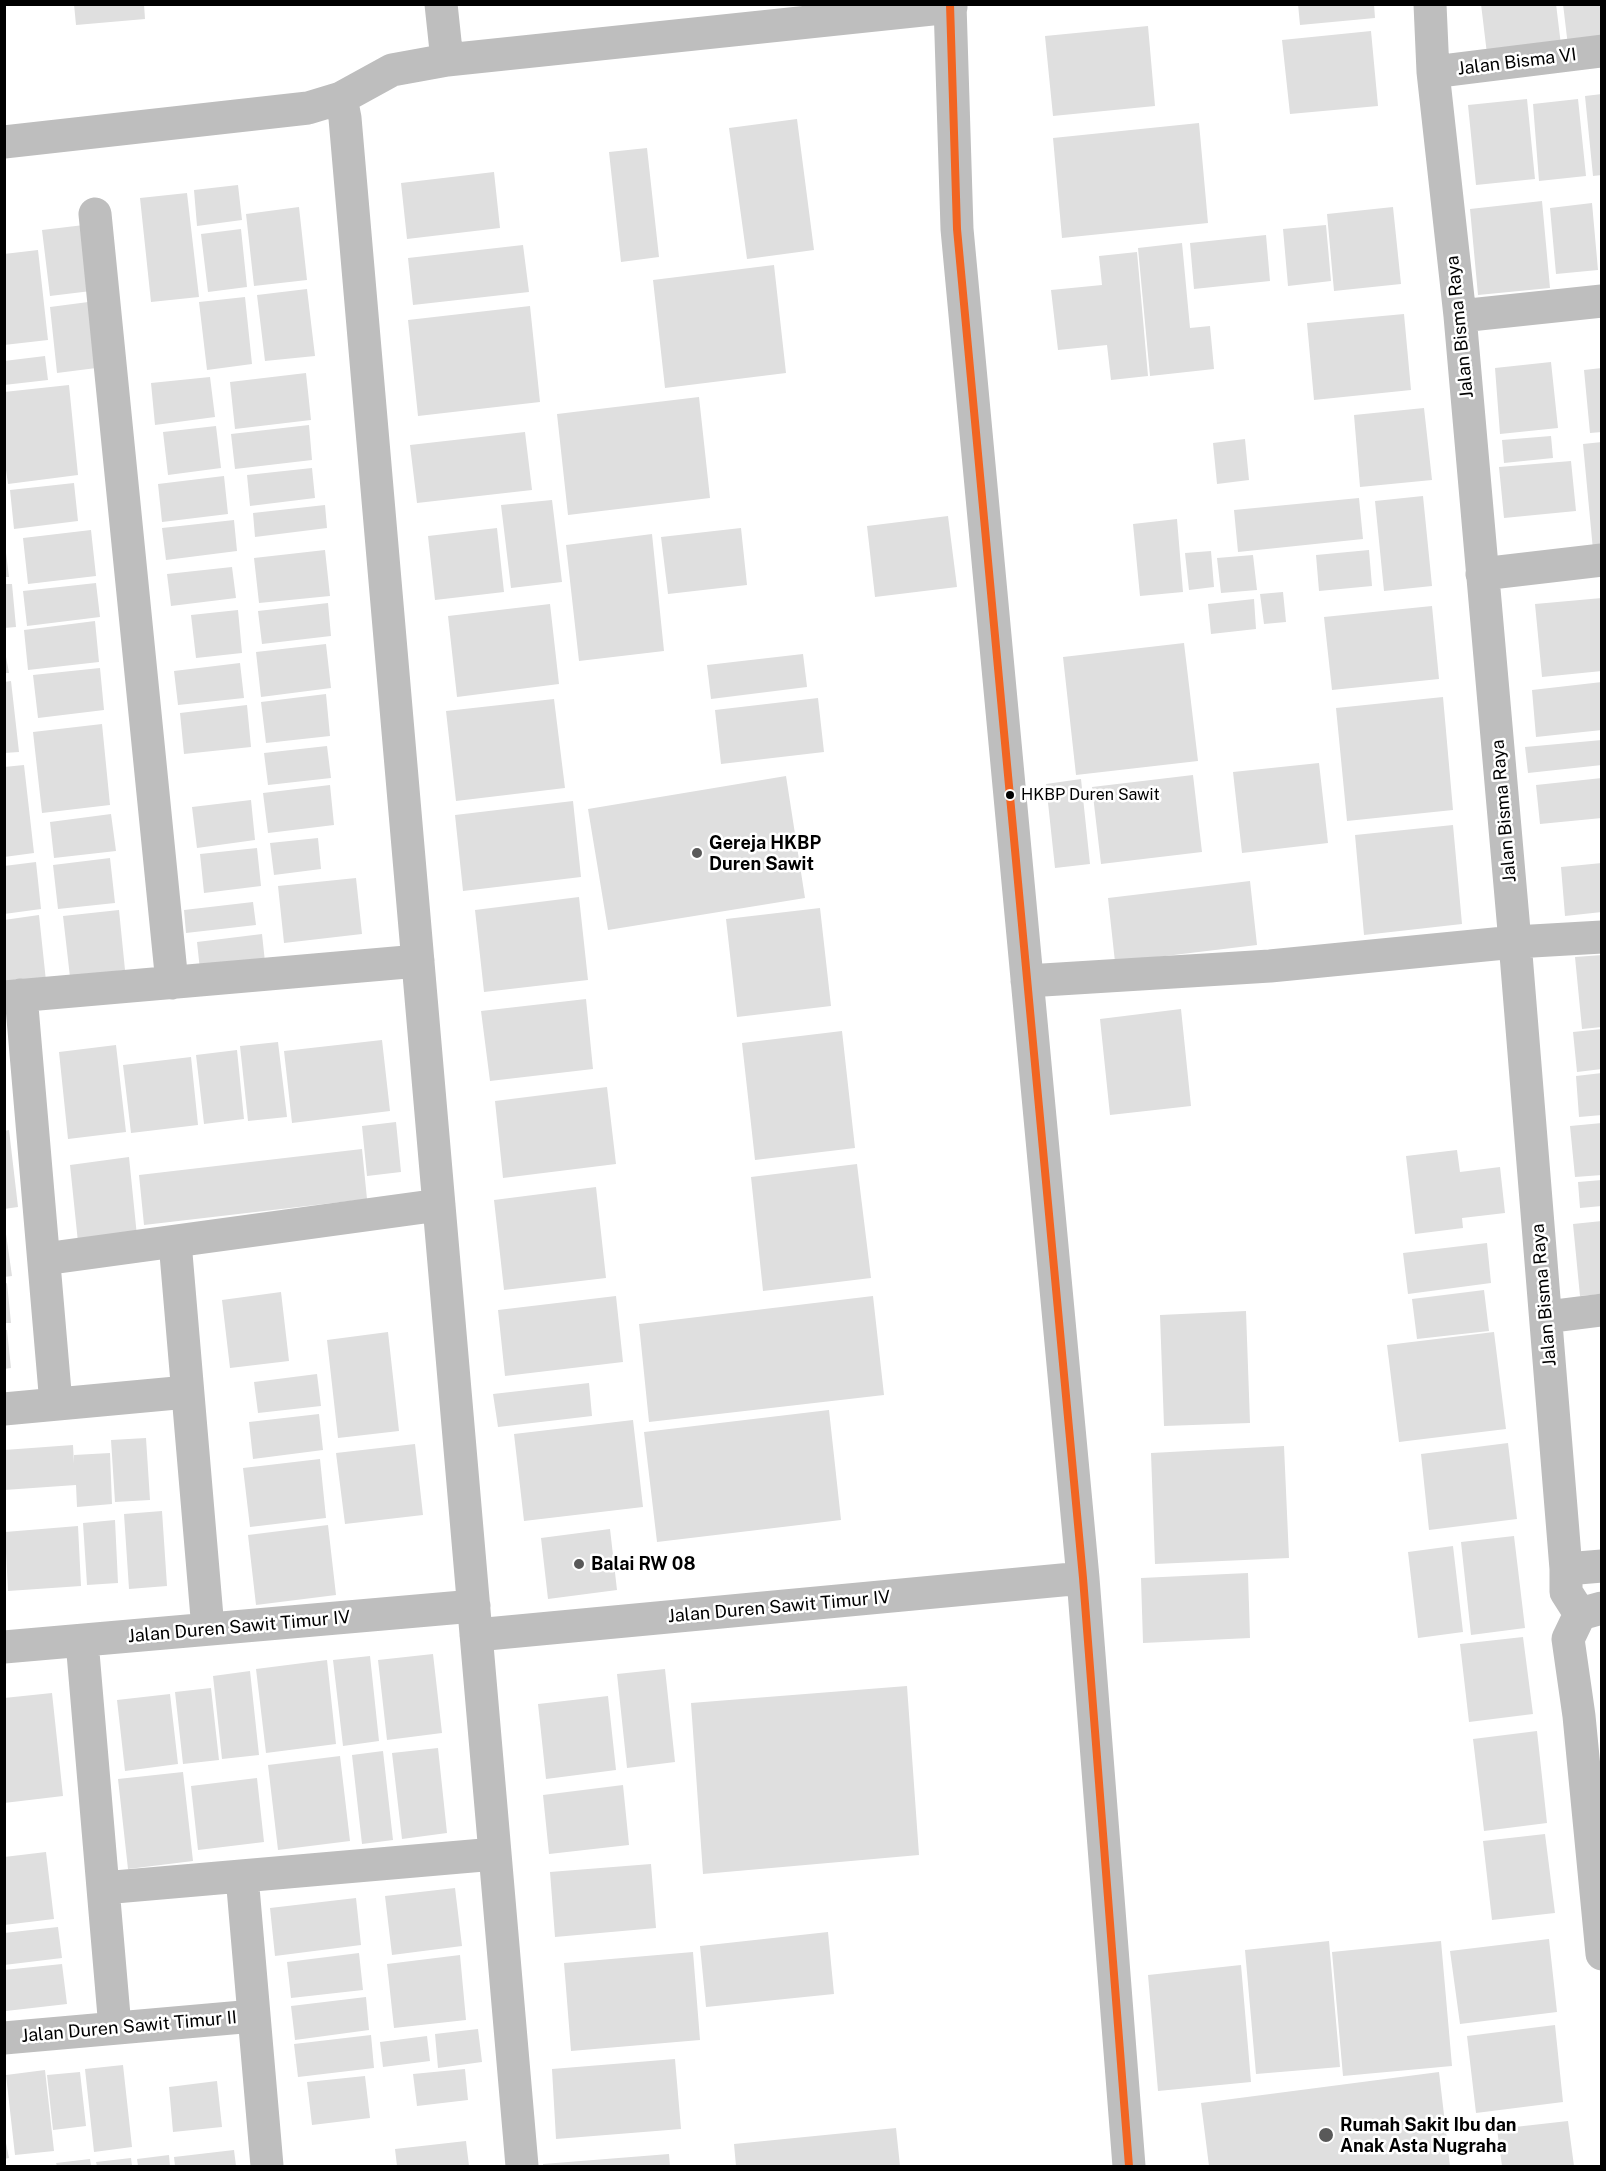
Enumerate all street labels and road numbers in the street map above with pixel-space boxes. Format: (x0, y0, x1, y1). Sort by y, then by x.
street label: Jalan Bisma VI (1456, 44, 1578, 80)
street label: Jalan Bisma Raya (1442, 254, 1478, 400)
street label: Jalan Bisma Raya (1487, 739, 1521, 883)
street label: Jalan Bisma Raya (1527, 1223, 1561, 1367)
street label: Jalan Duren Sawit Timur IV (667, 1587, 891, 1627)
street label: Jalan Duren Sawit Timur IV (127, 1607, 351, 1647)
street label: Jalan Duren Sawit Timur II (20, 2007, 238, 2047)

